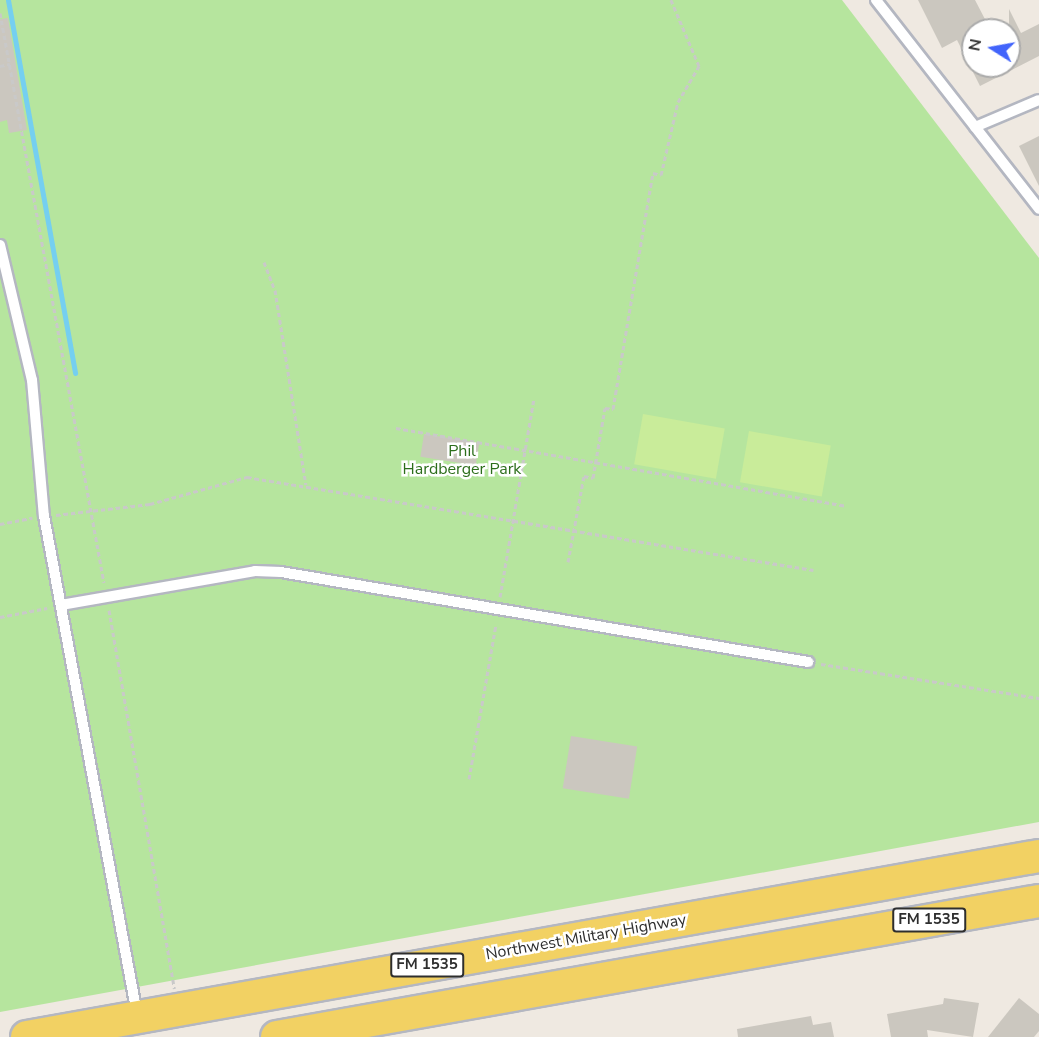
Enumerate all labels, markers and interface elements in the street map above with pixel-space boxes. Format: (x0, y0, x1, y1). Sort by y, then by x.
north arrow (961, 18, 1021, 78)
text: N (963, 37, 987, 53)
park label: Phil Hardberger Park (403, 441, 521, 479)
road number: FM 1535 (892, 908, 966, 932)
street label: Northwest Military Highway (484, 910, 688, 964)
road number: FM 1535 (390, 953, 464, 977)

